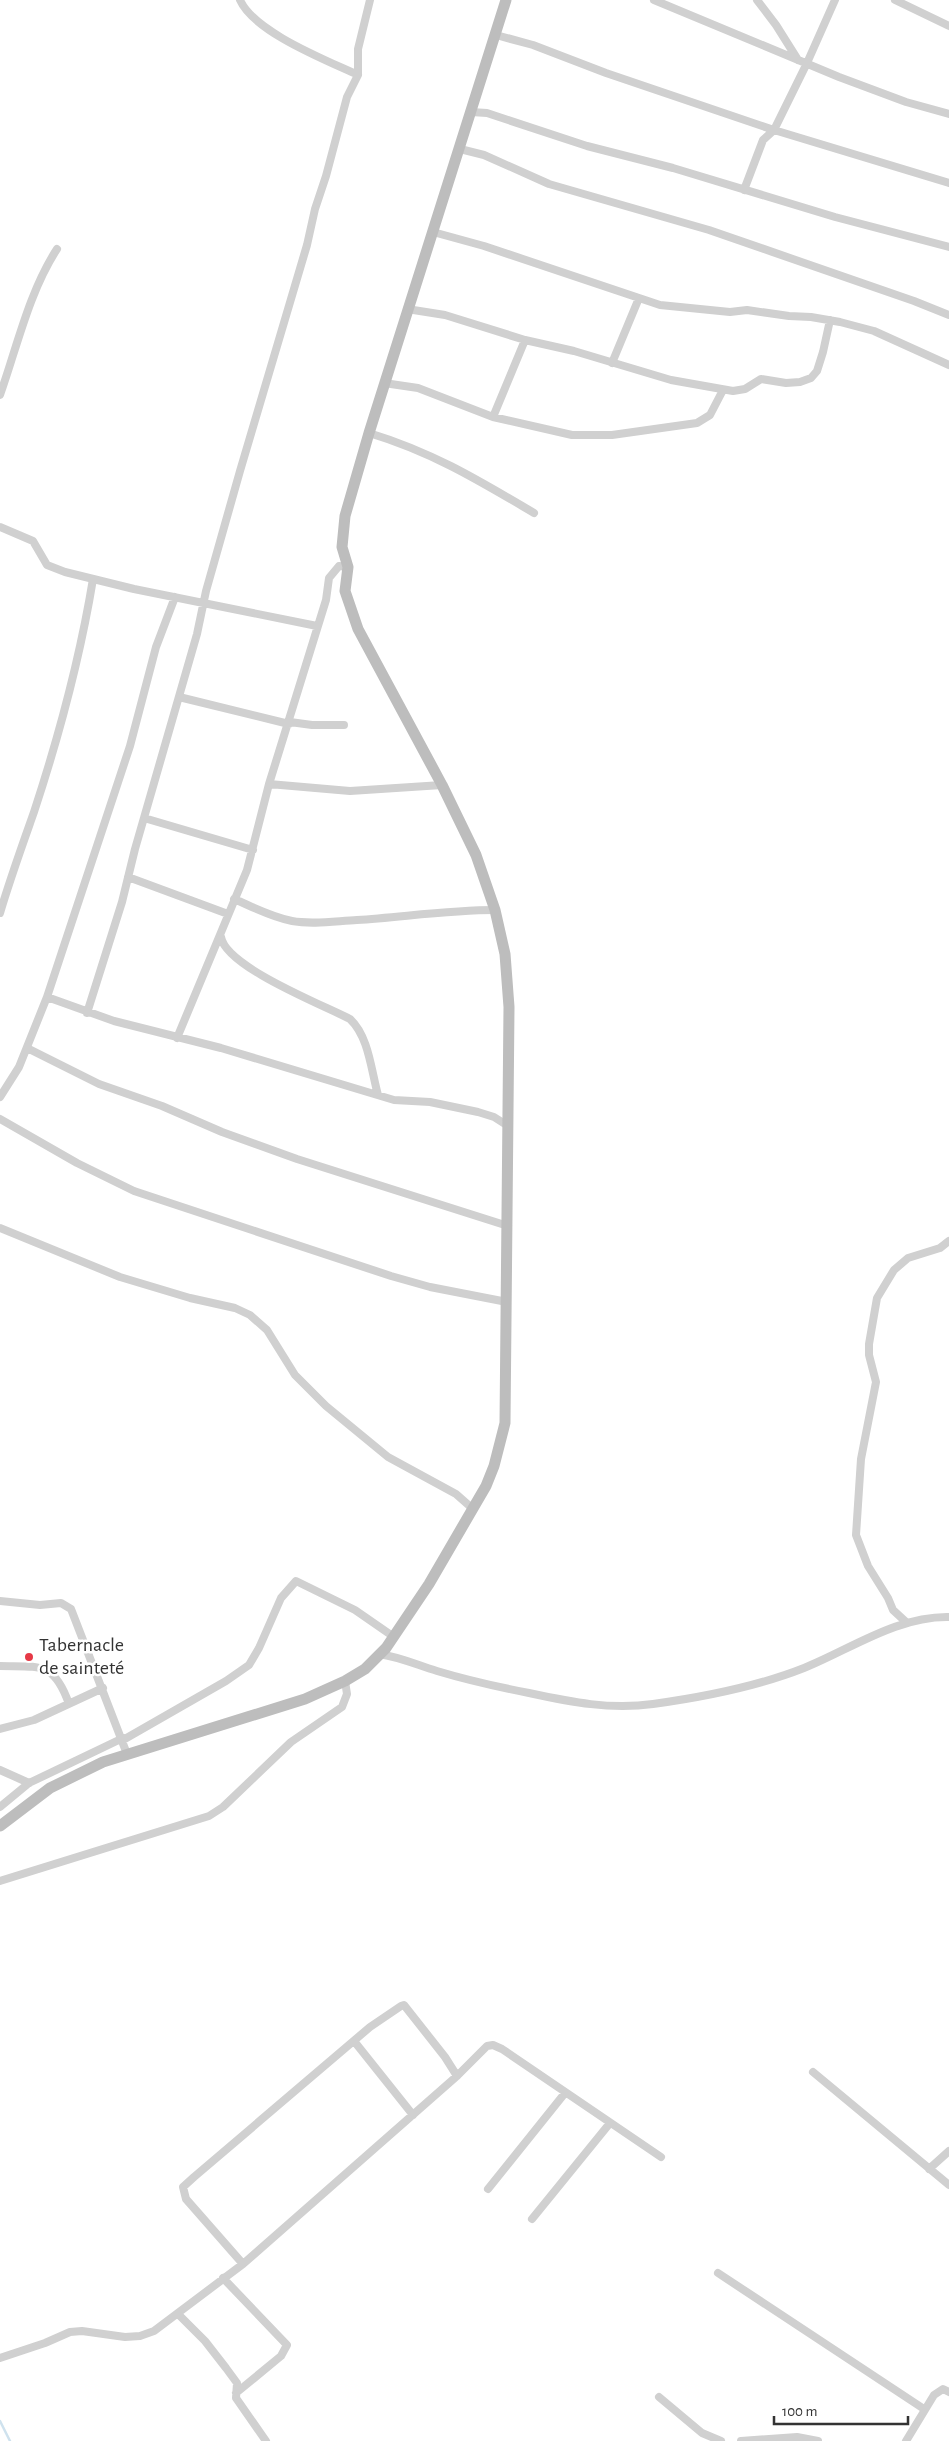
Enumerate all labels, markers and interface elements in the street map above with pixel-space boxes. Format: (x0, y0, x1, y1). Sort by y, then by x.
place label: Tabernacle de sainteté (39, 1635, 124, 1678)
marker: Tabernacle de sainteté (23, 1651, 35, 1663)
scale bar (774, 2394, 908, 2426)
text: 100 m (782, 2404, 817, 2419)

